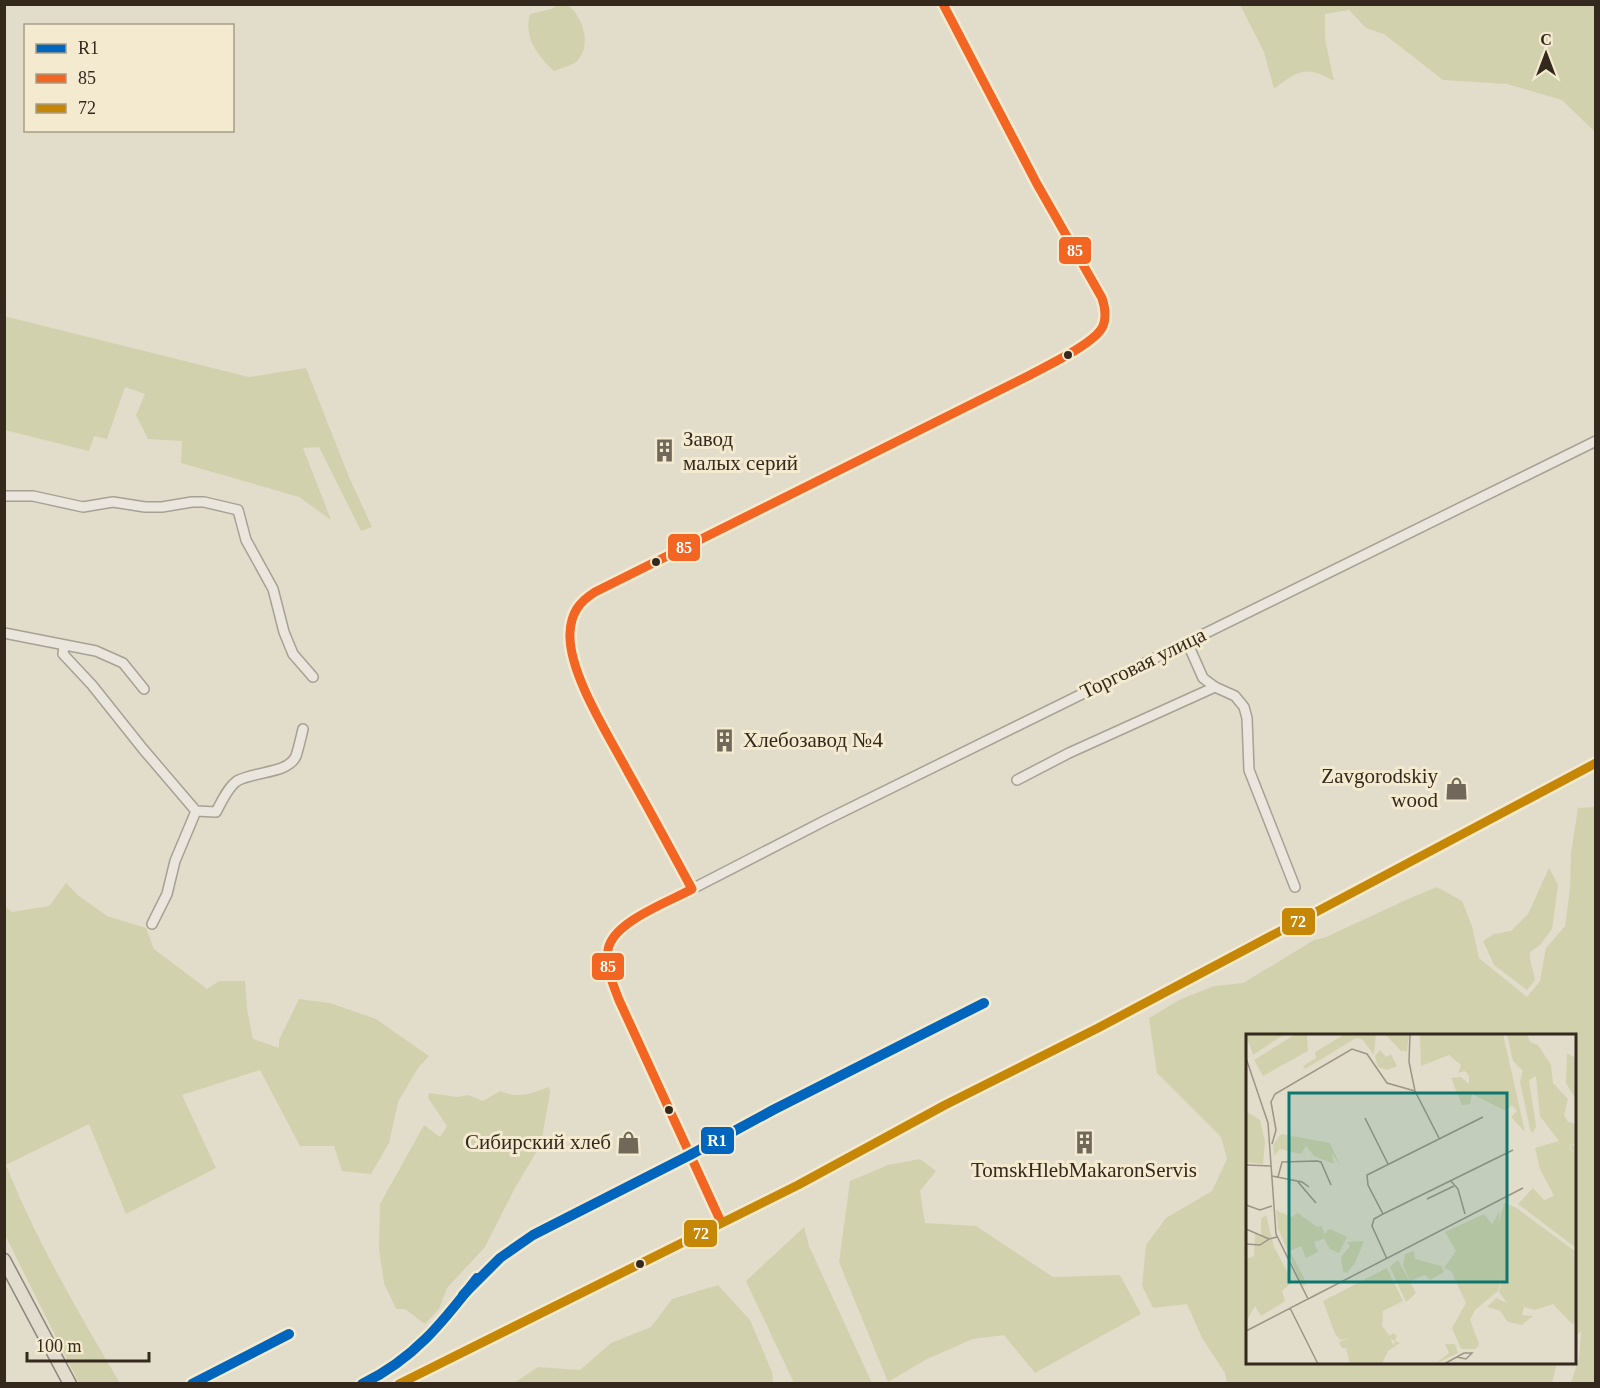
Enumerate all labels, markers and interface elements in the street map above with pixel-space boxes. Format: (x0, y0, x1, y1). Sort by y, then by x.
legend (24, 24, 234, 132)
north arrow (1516, 24, 1576, 84)
text: С (1540, 31, 1552, 48)
text: R1 (78, 38, 99, 58)
text: 85 (78, 68, 96, 88)
text: 72 (78, 98, 96, 118)
line badge: 85 (1058, 236, 1092, 265)
text: 85 (1067, 242, 1083, 259)
unlabelled marker (1062, 349, 1074, 361)
place label: Завод малых серий (683, 427, 798, 475)
building icon: Завод малых серий (652, 438, 678, 464)
line badge: 85 (667, 533, 701, 562)
text: 85 (676, 539, 692, 556)
unlabelled marker (650, 556, 662, 568)
street label: Торговая улица (1076, 622, 1210, 704)
building icon: Хлебозавод №4 (712, 727, 738, 753)
place label: Хлебозавод №4 (743, 728, 883, 752)
place label: Zavgorodskiy wood (1321, 764, 1438, 812)
shop icon: Zavgorodskiy wood (1443, 775, 1469, 801)
line badge: 72 (1281, 907, 1316, 936)
text: 72 (1290, 913, 1306, 930)
line badge: 85 (591, 952, 625, 981)
text: 85 (600, 958, 616, 975)
inset map (1246, 1034, 1576, 1364)
unlabelled marker (663, 1104, 675, 1116)
line badge: R1 (700, 1126, 735, 1155)
shop icon: Сибирский хлеб (616, 1129, 642, 1155)
building icon: TomskHlebMakaronServis (1071, 1129, 1097, 1155)
place label: Сибирский хлеб (465, 1130, 611, 1154)
text: R1 (707, 1132, 727, 1149)
place label: TomskHlebMakaronServis (971, 1158, 1197, 1182)
line badge: 72 (683, 1219, 718, 1248)
text: 72 (693, 1225, 709, 1242)
unlabelled marker (634, 1258, 646, 1270)
scale bar (27, 1325, 148, 1363)
text: 100 m (36, 1336, 82, 1356)

